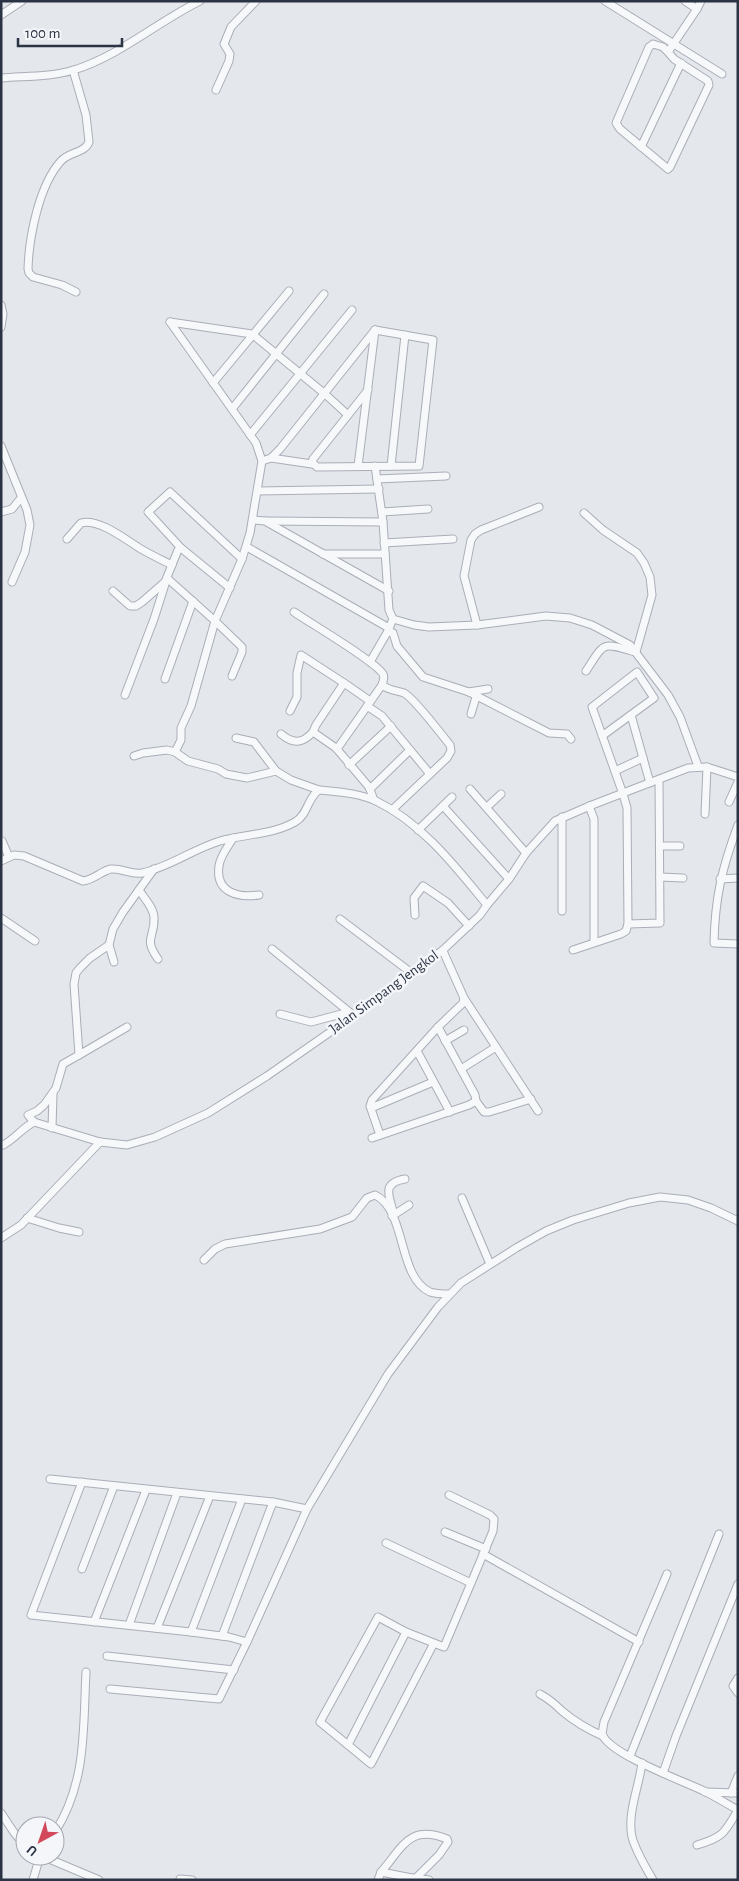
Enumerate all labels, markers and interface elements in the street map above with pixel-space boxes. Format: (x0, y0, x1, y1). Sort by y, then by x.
scale bar (18, 15, 121, 47)
text: 100 m (25, 26, 60, 41)
street label: Jalan Simpang Jengkol (327, 948, 441, 1036)
north arrow (15, 1816, 65, 1866)
text: U (24, 1842, 40, 1858)

